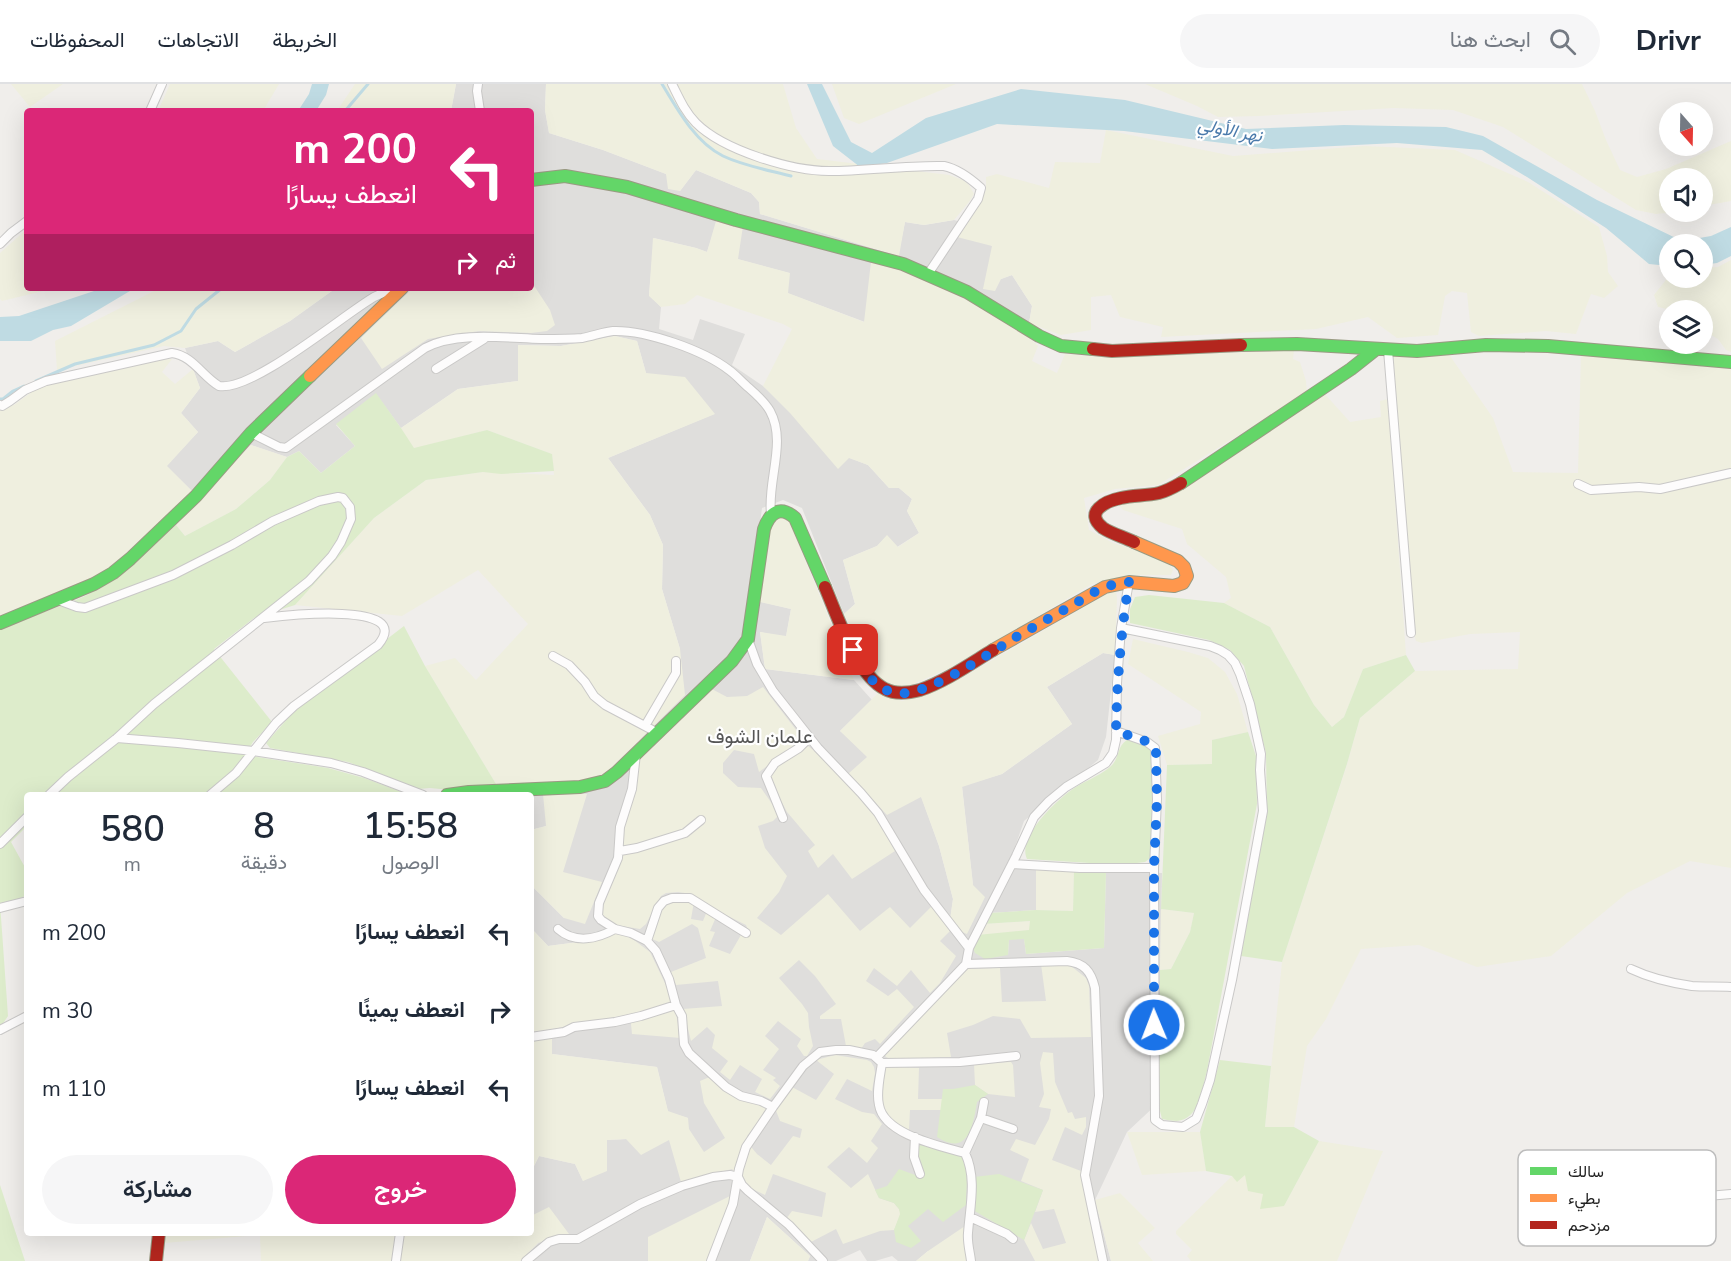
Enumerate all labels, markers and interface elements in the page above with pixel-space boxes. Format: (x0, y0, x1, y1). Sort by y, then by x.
search box (1180, 14, 1600, 68)
text: Drivr (1636, 22, 1701, 60)
text: ابحث هنا (1450, 25, 1531, 55)
icon: search (1546, 25, 1579, 58)
text: المحفوظات (30, 26, 125, 54)
text: الاتجاهات (158, 26, 239, 54)
text: الخريطة (272, 26, 337, 54)
north arrow (1659, 102, 1713, 156)
map controls (1659, 102, 1713, 354)
water label: نهر الأولي (1195, 112, 1265, 151)
text: 200 m (293, 121, 417, 178)
icon: left (438, 132, 516, 210)
button: sound (1659, 168, 1713, 222)
text: انعطف يسارًا (285, 176, 417, 213)
button: search (1659, 234, 1713, 288)
icon: right (450, 246, 483, 279)
text: ثم (495, 246, 516, 276)
button: layers (1659, 300, 1713, 354)
pin (827, 624, 878, 675)
icon: arrive (836, 633, 869, 666)
district label: علمان الشوف (707, 723, 813, 750)
text: 8 (253, 802, 275, 851)
text: 15:58 (363, 802, 458, 851)
text: 580 (100, 805, 165, 854)
text: دقيقة (241, 849, 287, 876)
text: الوصول (382, 849, 439, 876)
text: m (124, 851, 141, 878)
text: انعطف يسارًا (355, 917, 465, 947)
icon: left (483, 917, 516, 950)
text: 200 m (42, 918, 106, 948)
position arrow (1122, 993, 1186, 1057)
text: انعطف يمينًا (358, 995, 465, 1025)
icon: right (483, 995, 516, 1028)
text: 30 m (42, 996, 93, 1026)
text: انعطف يسارًا (355, 1073, 465, 1103)
icon: left (483, 1073, 516, 1106)
text: 110 m (42, 1074, 106, 1104)
legend (1518, 1150, 1716, 1246)
button: مشاركة (42, 1155, 273, 1224)
button: خروج (285, 1155, 516, 1224)
text: سالك (1568, 1161, 1604, 1183)
text: بطيء (1568, 1188, 1600, 1212)
text: مزدحم (1568, 1215, 1610, 1237)

